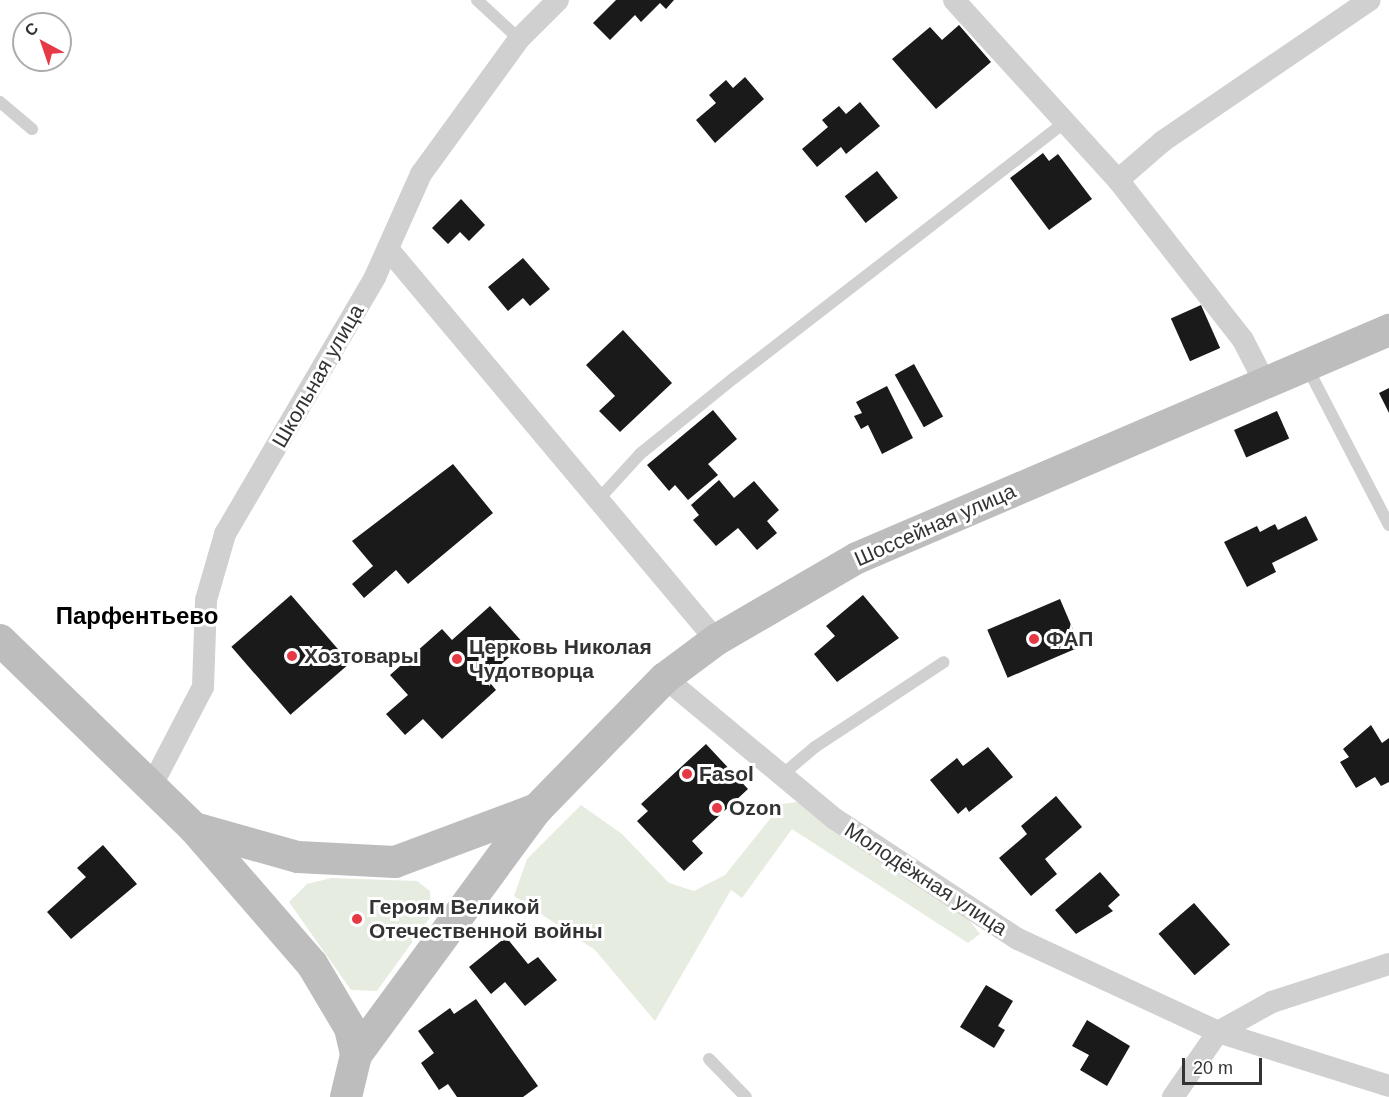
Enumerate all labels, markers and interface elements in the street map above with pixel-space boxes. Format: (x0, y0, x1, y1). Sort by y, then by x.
north arrow (12, 12, 72, 72)
text: С (22, 19, 41, 40)
street label: Школьная улица (267, 300, 369, 452)
street label: Шоссейная улица (851, 478, 1019, 572)
district label: Парфентьево (56, 602, 218, 630)
place label: ФАП (1046, 626, 1093, 652)
marker: ФАП (1027, 632, 1041, 646)
place label: Церковь Николая Чудотворца (469, 634, 652, 684)
place label: Хозтовары (304, 643, 419, 669)
marker: Хозтовары (285, 649, 299, 663)
marker: Церковь Николая Чудотворца (450, 652, 464, 666)
place label: Fasol (699, 761, 754, 787)
marker: Fasol (680, 767, 694, 781)
place label: Ozon (729, 795, 781, 821)
marker: Ozon (710, 801, 724, 815)
street label: Молодёжная улица (840, 817, 1012, 941)
place label: Героям Великой Отечественной войны (369, 894, 603, 944)
marker: Героям Великой Отечественной войны (350, 912, 364, 926)
scale bar (1185, 1046, 1264, 1084)
text: 20 m (1193, 1058, 1233, 1078)

